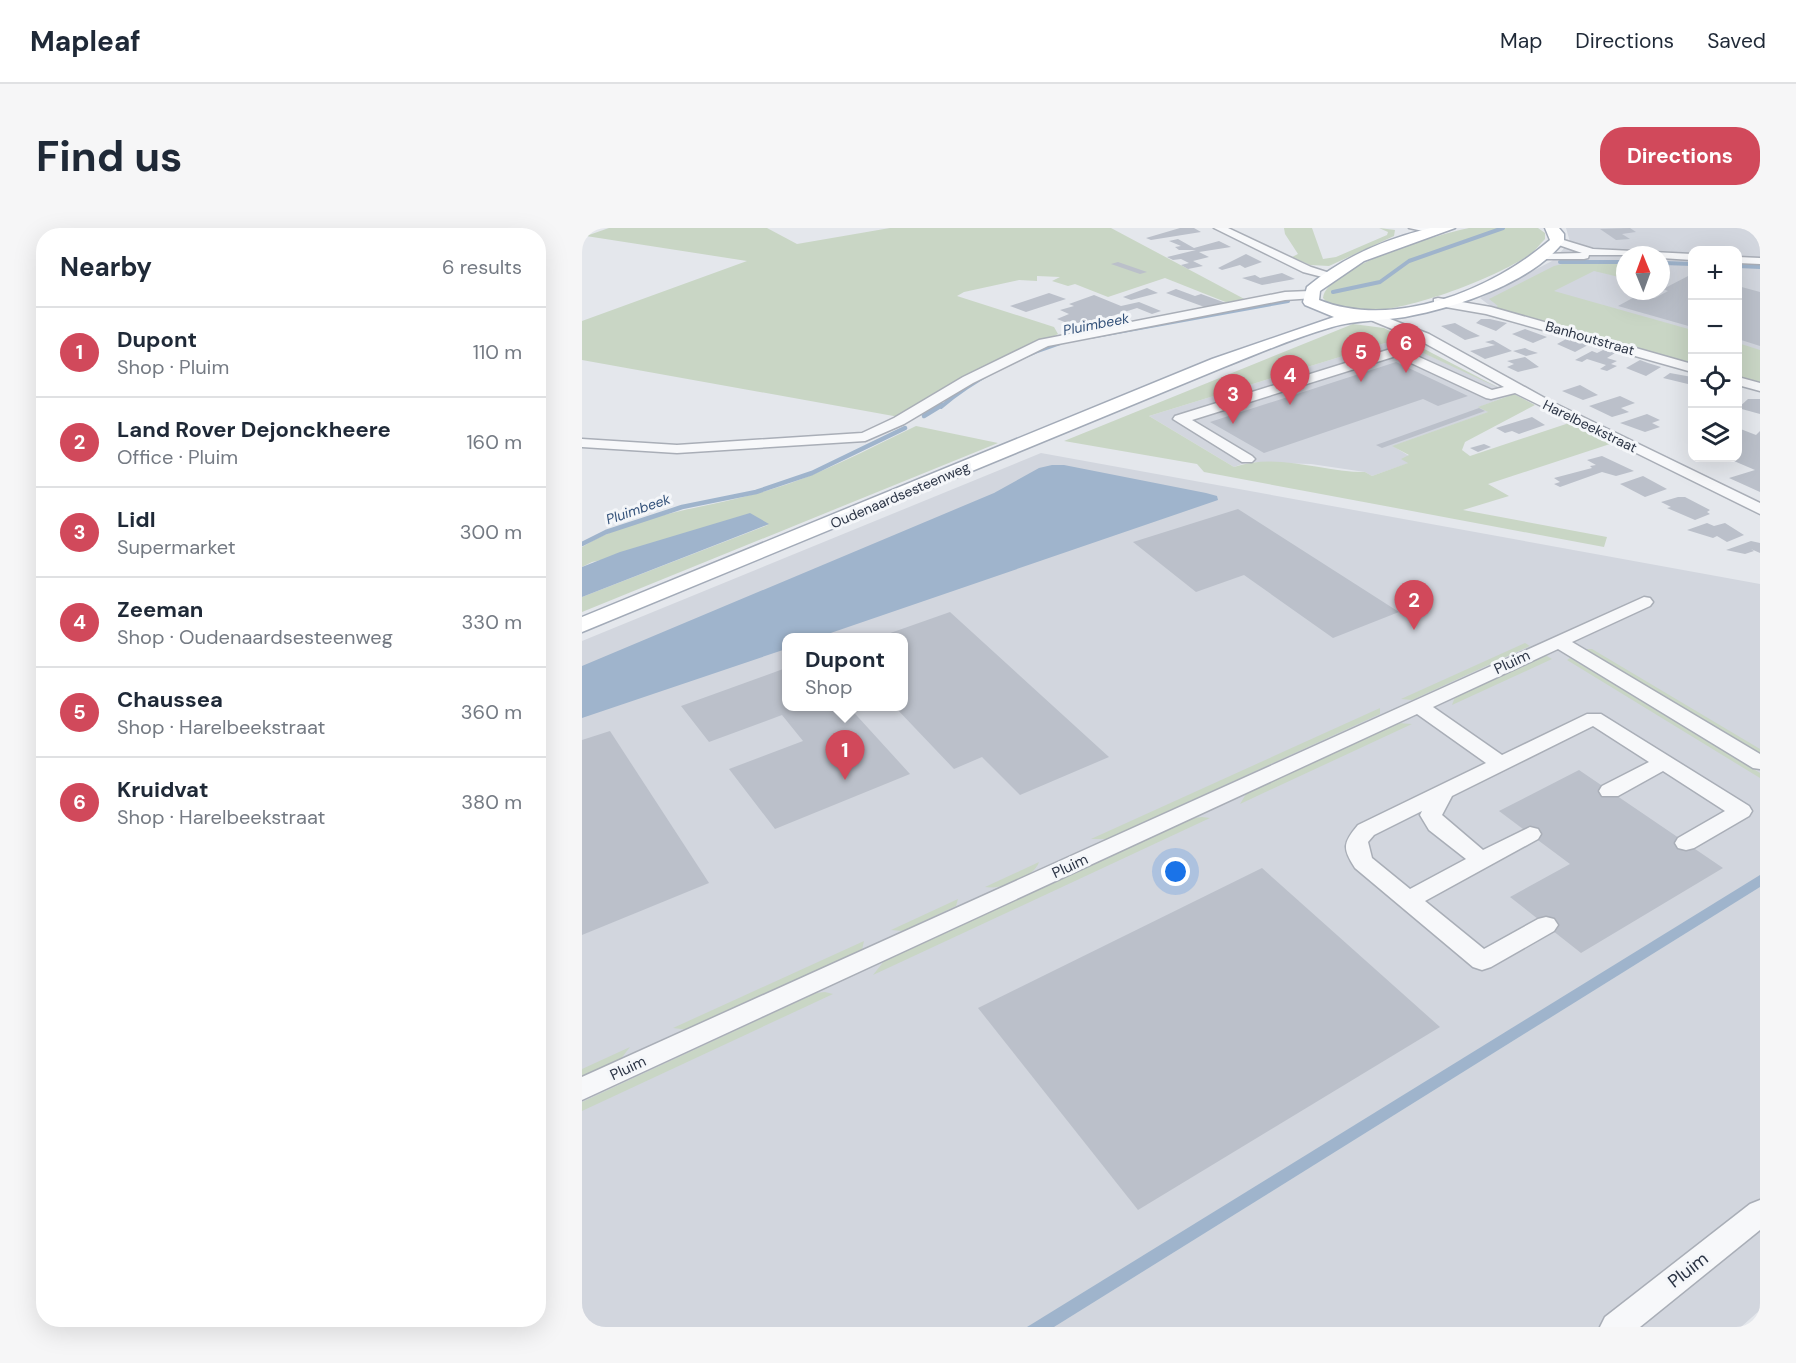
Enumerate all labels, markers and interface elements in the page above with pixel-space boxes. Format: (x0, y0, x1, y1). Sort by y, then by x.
text: Mapleaf (30, 23, 141, 60)
text: Map (1500, 27, 1542, 55)
text: Directions (1575, 27, 1674, 55)
text: Saved (1707, 27, 1766, 55)
button: Directions (1600, 127, 1760, 185)
text: Find us (36, 129, 182, 184)
north arrow (1616, 246, 1670, 300)
map controls (1688, 246, 1742, 462)
button: + (1688, 246, 1742, 300)
text: Nearby (60, 250, 152, 284)
text: 6 results (442, 254, 522, 280)
button: − (1688, 300, 1742, 354)
water label: Pluimbeek (1061, 309, 1131, 339)
street label: Banhoutstraat (1543, 317, 1637, 359)
pin: 6 (1386, 324, 1426, 373)
text: Dupont (117, 325, 197, 354)
pin: 5 (1342, 332, 1380, 382)
text: 1 (76, 339, 83, 365)
text: 110 m (473, 339, 522, 365)
text: Shop · Pluim (117, 354, 229, 380)
button: locate (1688, 354, 1742, 408)
pin: 4 (1270, 356, 1310, 405)
pin: 3 (1214, 374, 1252, 424)
street label: Harelbeekstraat (1540, 395, 1640, 457)
button: layers (1688, 408, 1742, 462)
text: Land Rover Dejonckheere (117, 415, 391, 444)
text: 2 (74, 429, 85, 455)
text: 160 m (466, 429, 522, 455)
text: Office · Pluim (117, 444, 238, 470)
street label: Oudenaardsesteenweg (828, 457, 973, 533)
water label: Pluimbeek (603, 489, 673, 528)
text: Lidl (117, 505, 156, 534)
text: 3 (73, 519, 86, 545)
text: 300 m (460, 519, 522, 545)
text: Supermarket (117, 534, 236, 560)
pin: 2 (1394, 580, 1434, 630)
text: Zeeman (117, 595, 203, 624)
text: 4 (73, 609, 86, 635)
text: 330 m (462, 609, 522, 635)
text: Shop · Oudenaardsesteenweg (117, 624, 393, 650)
popup (782, 633, 908, 711)
text: Dupont (805, 645, 885, 674)
street label: Pluim (1491, 645, 1533, 679)
text: Shop (805, 674, 852, 700)
text: Chaussea (117, 685, 223, 714)
text: 5 (73, 699, 86, 725)
text: 360 m (461, 699, 522, 725)
text: Shop · Harelbeekstraat (117, 714, 325, 740)
pin: 1 (826, 730, 864, 780)
text: Kruidvat (117, 775, 208, 804)
text: 6 (73, 789, 86, 815)
text: 380 m (461, 789, 522, 815)
text: Shop · Harelbeekstraat (117, 804, 325, 830)
street label: Pluim (1049, 849, 1091, 883)
your location (1161, 857, 1190, 886)
street label: Pluim (607, 1051, 649, 1085)
street label: Pluim (1663, 1247, 1713, 1293)

